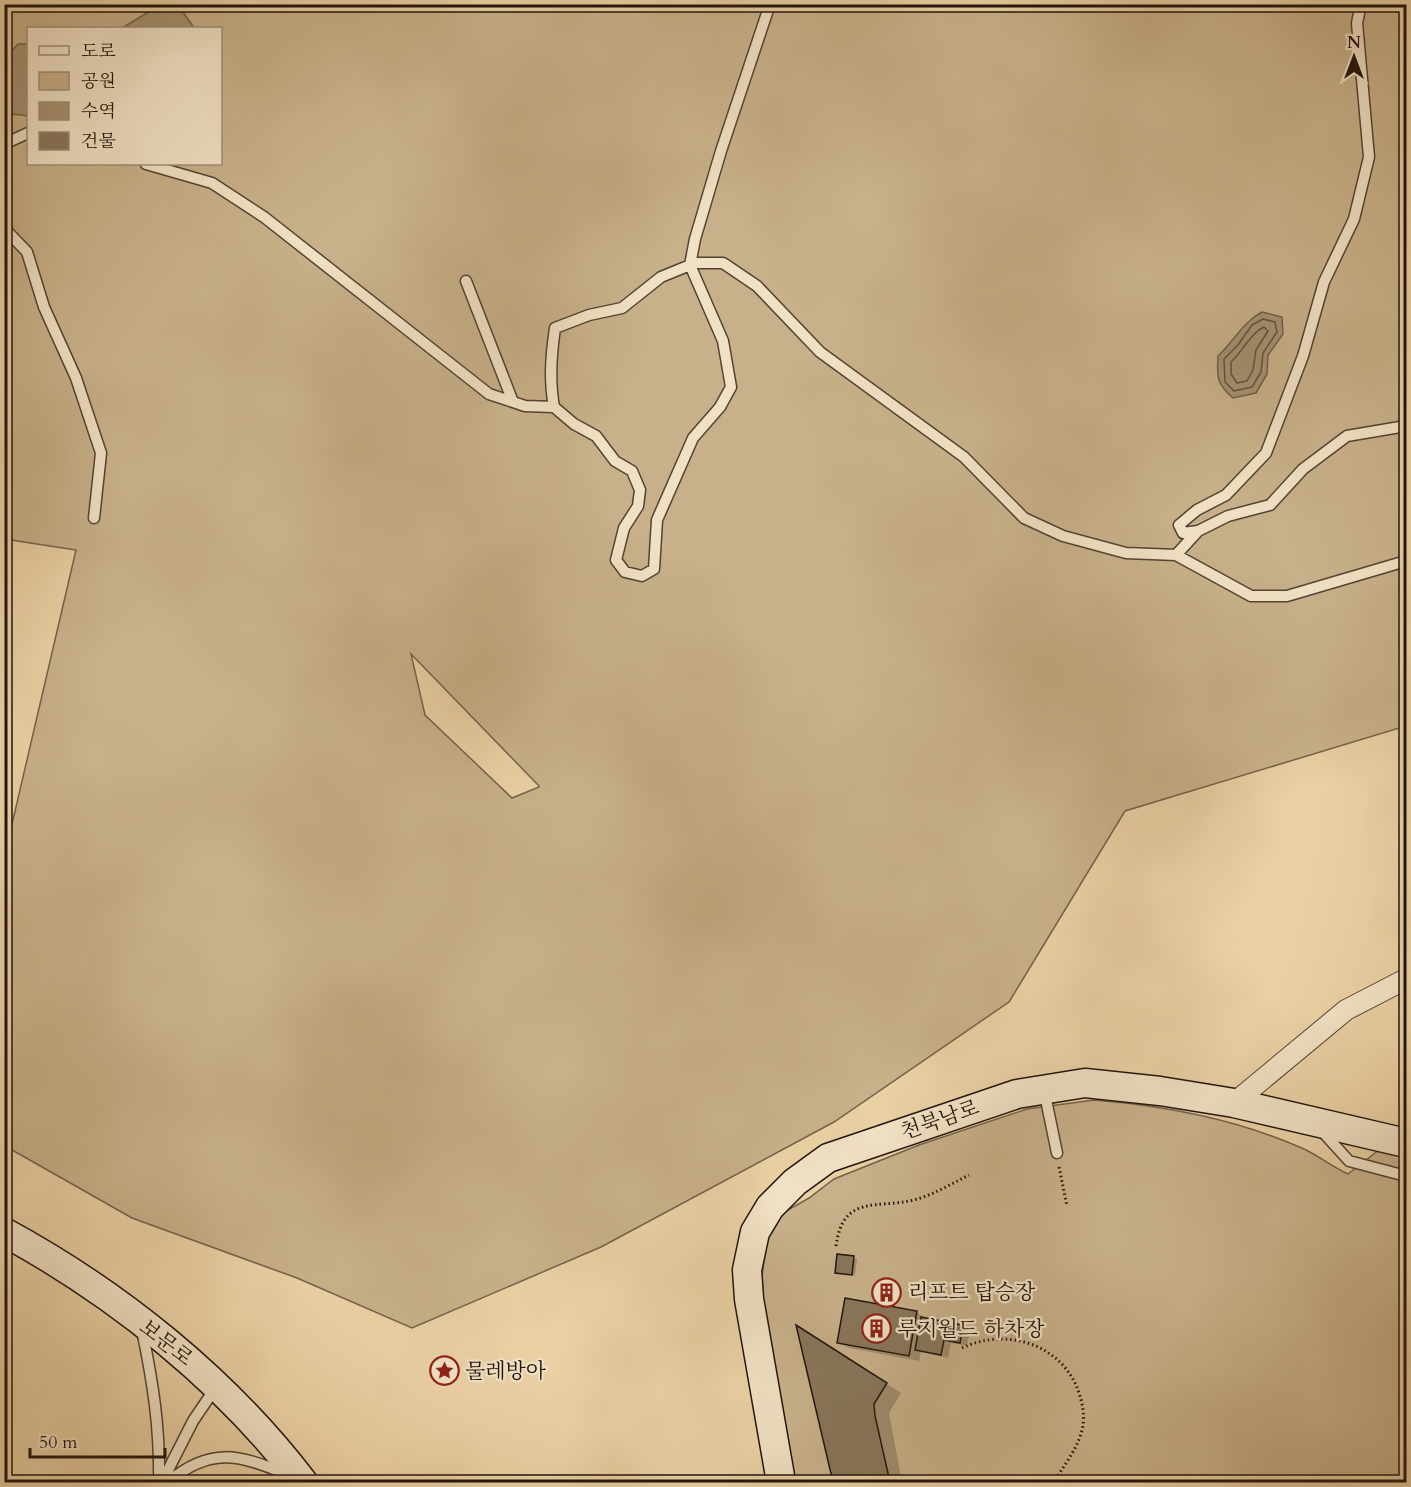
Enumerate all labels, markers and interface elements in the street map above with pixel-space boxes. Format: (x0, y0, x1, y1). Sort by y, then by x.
legend (27, 27, 222, 165)
north arrow (1324, 27, 1384, 87)
text: N (1347, 32, 1361, 54)
text: 도로 (81, 39, 116, 64)
text: 공원 (81, 69, 116, 94)
text: 수역 (81, 99, 116, 124)
text: 건물 (81, 129, 116, 154)
street label: 천북남로 (897, 1093, 983, 1147)
building icon: 리프트 탑승장 (871, 1276, 903, 1308)
place label: 리프트 탑승장 (908, 1278, 1036, 1307)
street label: 보문로 (133, 1313, 199, 1373)
building icon: 루지월드 하차장 (860, 1313, 892, 1345)
place label: 루지월드 하차장 (897, 1315, 1045, 1344)
place icon: 물레방아 (428, 1355, 460, 1387)
place label: 물레방아 (465, 1357, 547, 1386)
scale bar (30, 1421, 165, 1459)
text: 50 m (39, 1430, 78, 1455)

